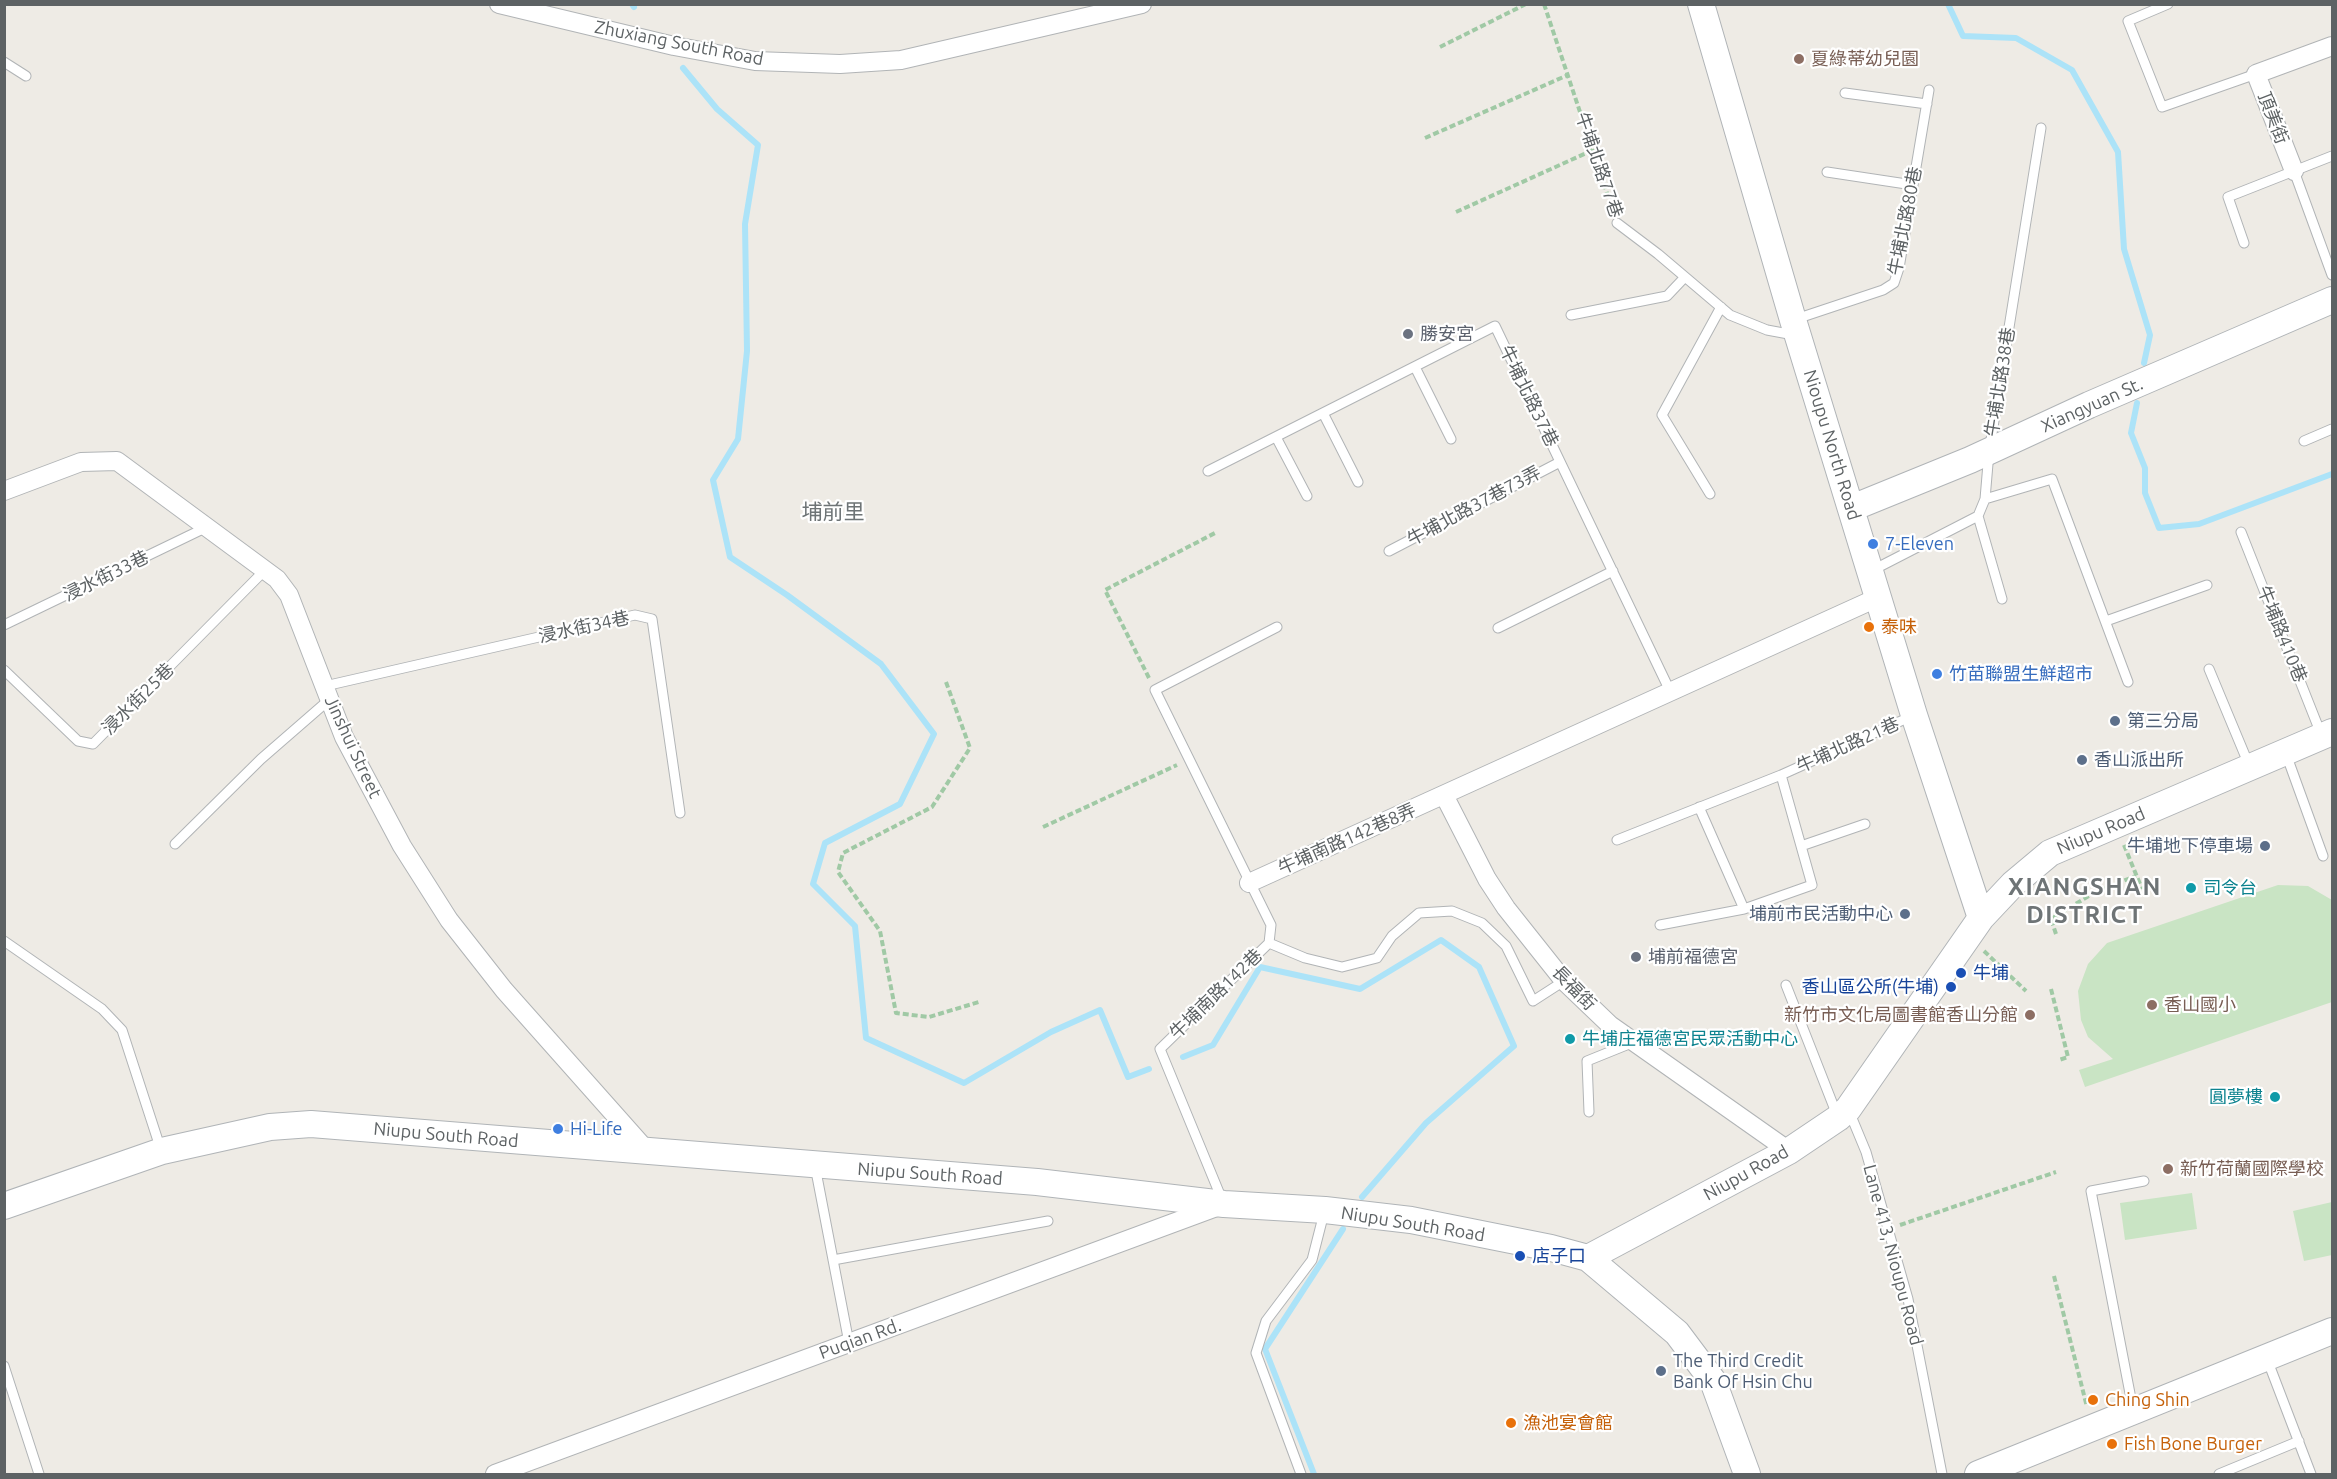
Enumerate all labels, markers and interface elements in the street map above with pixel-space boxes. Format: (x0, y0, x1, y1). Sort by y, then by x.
street label: Zhuxiang South Road (593, 16, 765, 70)
place label: 夏綠蒂幼兒園 (1811, 48, 1919, 70)
marker: 夏綠蒂幼兒園 (1792, 52, 1806, 66)
street label: 頂美街 (2253, 89, 2293, 147)
street label: 牛埔北路77巷 (1571, 109, 1627, 221)
street label: 牛埔北路80巷 (1884, 165, 1926, 277)
place label: 勝安宮 (1420, 323, 1474, 345)
street label: 牛埔北路38巷 (1981, 326, 2019, 438)
marker: 勝安宮 (1401, 327, 1415, 341)
street label: 牛埔北路37巷 (1495, 342, 1563, 450)
street label: Nioupu North Road (1799, 367, 1865, 523)
street label: Xiangyuan St. (2038, 373, 2146, 437)
street label: 牛埔北路37巷73弄 (1403, 462, 1545, 550)
district label: 埔前里 (802, 499, 864, 525)
place label: 7-Eleven (1885, 533, 1954, 555)
marker: 7-Eleven (1866, 537, 1880, 551)
street label: 浸水街33巷 (60, 546, 152, 606)
street label: 牛埔路410巷 (2253, 582, 2311, 686)
street label: 浸水街34巷 (537, 607, 631, 647)
place label: 泰味 (1881, 616, 1917, 638)
marker: 泰味 (1862, 620, 1876, 634)
street label: 浸水街25巷 (98, 659, 178, 739)
place label: 竹苗聯盟生鮮超市 (1949, 663, 2093, 685)
marker: 竹苗聯盟生鮮超市 (1930, 667, 1944, 681)
street label: Jinshui Street (320, 692, 386, 802)
place label: 第三分局 (2127, 710, 2199, 732)
street label: 牛埔北路21巷 (1793, 713, 1903, 777)
marker: 第三分局 (2108, 714, 2122, 728)
place label: 香山派出所 (2094, 749, 2184, 771)
marker: 香山派出所 (2075, 753, 2089, 767)
street label: 牛埔南路142巷8弄 (1275, 799, 1419, 879)
street label: Niupu Road (2054, 803, 2148, 859)
place label: 牛埔地下停車場 (2127, 835, 2253, 857)
marker: 牛埔地下停車場 (2258, 839, 2272, 853)
district label: XIANGSHAN DISTRICT (2008, 873, 2162, 929)
place label: 司令台 (2203, 877, 2257, 899)
marker: 司令台 (2184, 881, 2198, 895)
place label: 埔前市民活動中心 (1749, 903, 1893, 925)
marker: 埔前市民活動中心 (1898, 907, 1912, 921)
street label: 牛埔南路142巷 (1165, 944, 1267, 1044)
place label: 埔前福德宮 (1648, 946, 1738, 968)
marker: 埔前福德宮 (1629, 950, 1643, 964)
street label: 長福街 (1547, 961, 1601, 1015)
place label: 牛埔 (1973, 962, 2009, 984)
marker: 牛埔 (1954, 966, 1968, 980)
place label: 香山區公所(牛埔) (1802, 976, 1939, 998)
marker: 香山區公所(牛埔) (1944, 980, 1958, 994)
place label: 香山國小 (2164, 994, 2236, 1016)
marker: 香山國小 (2145, 998, 2159, 1012)
place label: 新竹市文化局圖書館香山分館 (1784, 1004, 2018, 1026)
marker: 新竹市文化局圖書館香山分館 (2023, 1008, 2037, 1022)
place label: 牛埔庄福德宮民眾活動中心 (1582, 1028, 1798, 1050)
marker: 牛埔庄福德宮民眾活動中心 (1563, 1032, 1577, 1046)
place label: 圓夢樓 (2209, 1086, 2263, 1108)
marker: 圓夢樓 (2268, 1090, 2282, 1104)
street label: Niupu South Road (373, 1118, 519, 1152)
place label: Hi-Life (570, 1118, 622, 1140)
marker: Hi-Life (551, 1122, 565, 1136)
street label: Niupu Road (1700, 1141, 1792, 1205)
street label: Niupu South Road (857, 1158, 1003, 1190)
place label: 新竹荷蘭國際學校 (2180, 1158, 2324, 1180)
street label: Lane 413, Nioupu Road (1858, 1162, 1928, 1348)
marker: 新竹荷蘭國際學校 (2161, 1162, 2175, 1176)
street label: Niupu South Road (1339, 1202, 1487, 1246)
place label: 店子口 (1532, 1245, 1586, 1267)
marker: 店子口 (1513, 1249, 1527, 1263)
street label: Puqian Rd. (816, 1314, 904, 1364)
place label: The Third Credit Bank Of Hsin Chu (1673, 1350, 1813, 1392)
marker: The Third Credit Bank Of Hsin Chu (1654, 1364, 1668, 1378)
place label: Ching Shin (2105, 1389, 2190, 1411)
marker: Ching Shin (2086, 1393, 2100, 1407)
place label: 漁池宴會館 (1523, 1412, 1613, 1434)
marker: 漁池宴會館 (1504, 1416, 1518, 1430)
place label: Fish Bone Burger (2124, 1433, 2262, 1455)
marker: Fish Bone Burger (2105, 1437, 2119, 1451)

